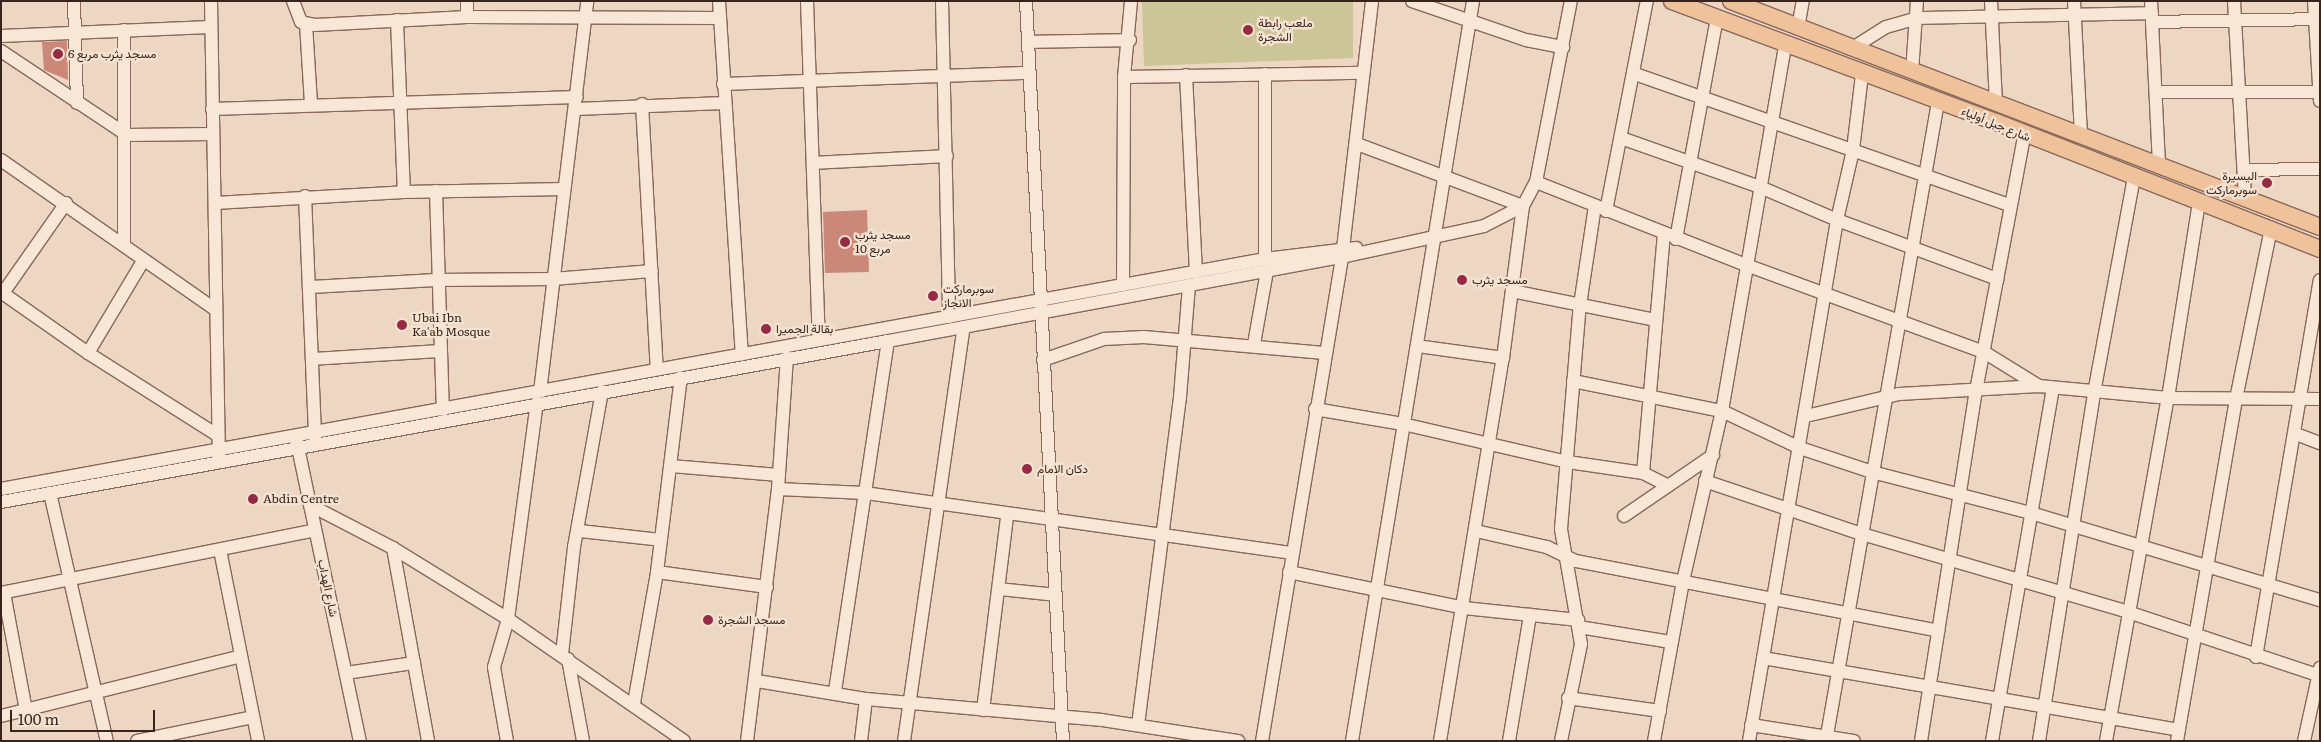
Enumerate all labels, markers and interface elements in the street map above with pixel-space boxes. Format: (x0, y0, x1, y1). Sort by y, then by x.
place label: ملعب رابطة الشجرة (1258, 16, 1313, 44)
marker: ملعب رابطة الشجرة (1242, 24, 1254, 36)
place label: مسجد يثرب مربع 6 (68, 47, 156, 61)
marker: مسجد يثرب مربع 6 (52, 48, 64, 60)
street label: شارع جبل أولياء (1959, 104, 2033, 144)
place label: اليسيرة سوبرماركت (2206, 169, 2257, 197)
marker: اليسيرة سوبرماركت (2261, 177, 2273, 189)
place label: مسجد يثرب مربع 10 (855, 228, 911, 256)
marker: مسجد يثرب مربع 10 (839, 236, 851, 248)
place label: مسجد يثرب (1472, 273, 1528, 287)
marker: مسجد يثرب (1456, 274, 1468, 286)
place label: سوبرماركت الانجاز (943, 282, 994, 310)
marker: سوبرماركت الانجاز (927, 290, 939, 302)
place label: Ubai Ibn Ka'ab Mosque (412, 311, 490, 339)
marker: Ubai Ibn Ka'ab Mosque (396, 319, 408, 331)
place label: بقالة الجميرا (776, 322, 833, 336)
marker: بقالة الجميرا (760, 323, 772, 335)
place label: دكان الامام (1037, 462, 1088, 476)
marker: دكان الامام (1021, 463, 1033, 475)
place label: Abdin Centre (263, 492, 339, 506)
marker: Abdin Centre (247, 493, 259, 505)
street label: شارع الهداب (315, 558, 341, 618)
place label: مسجد الشجرة (718, 613, 785, 627)
marker: مسجد الشجرة (702, 614, 714, 626)
scale bar (12, 700, 158, 732)
text: 100 m (18, 707, 59, 730)

